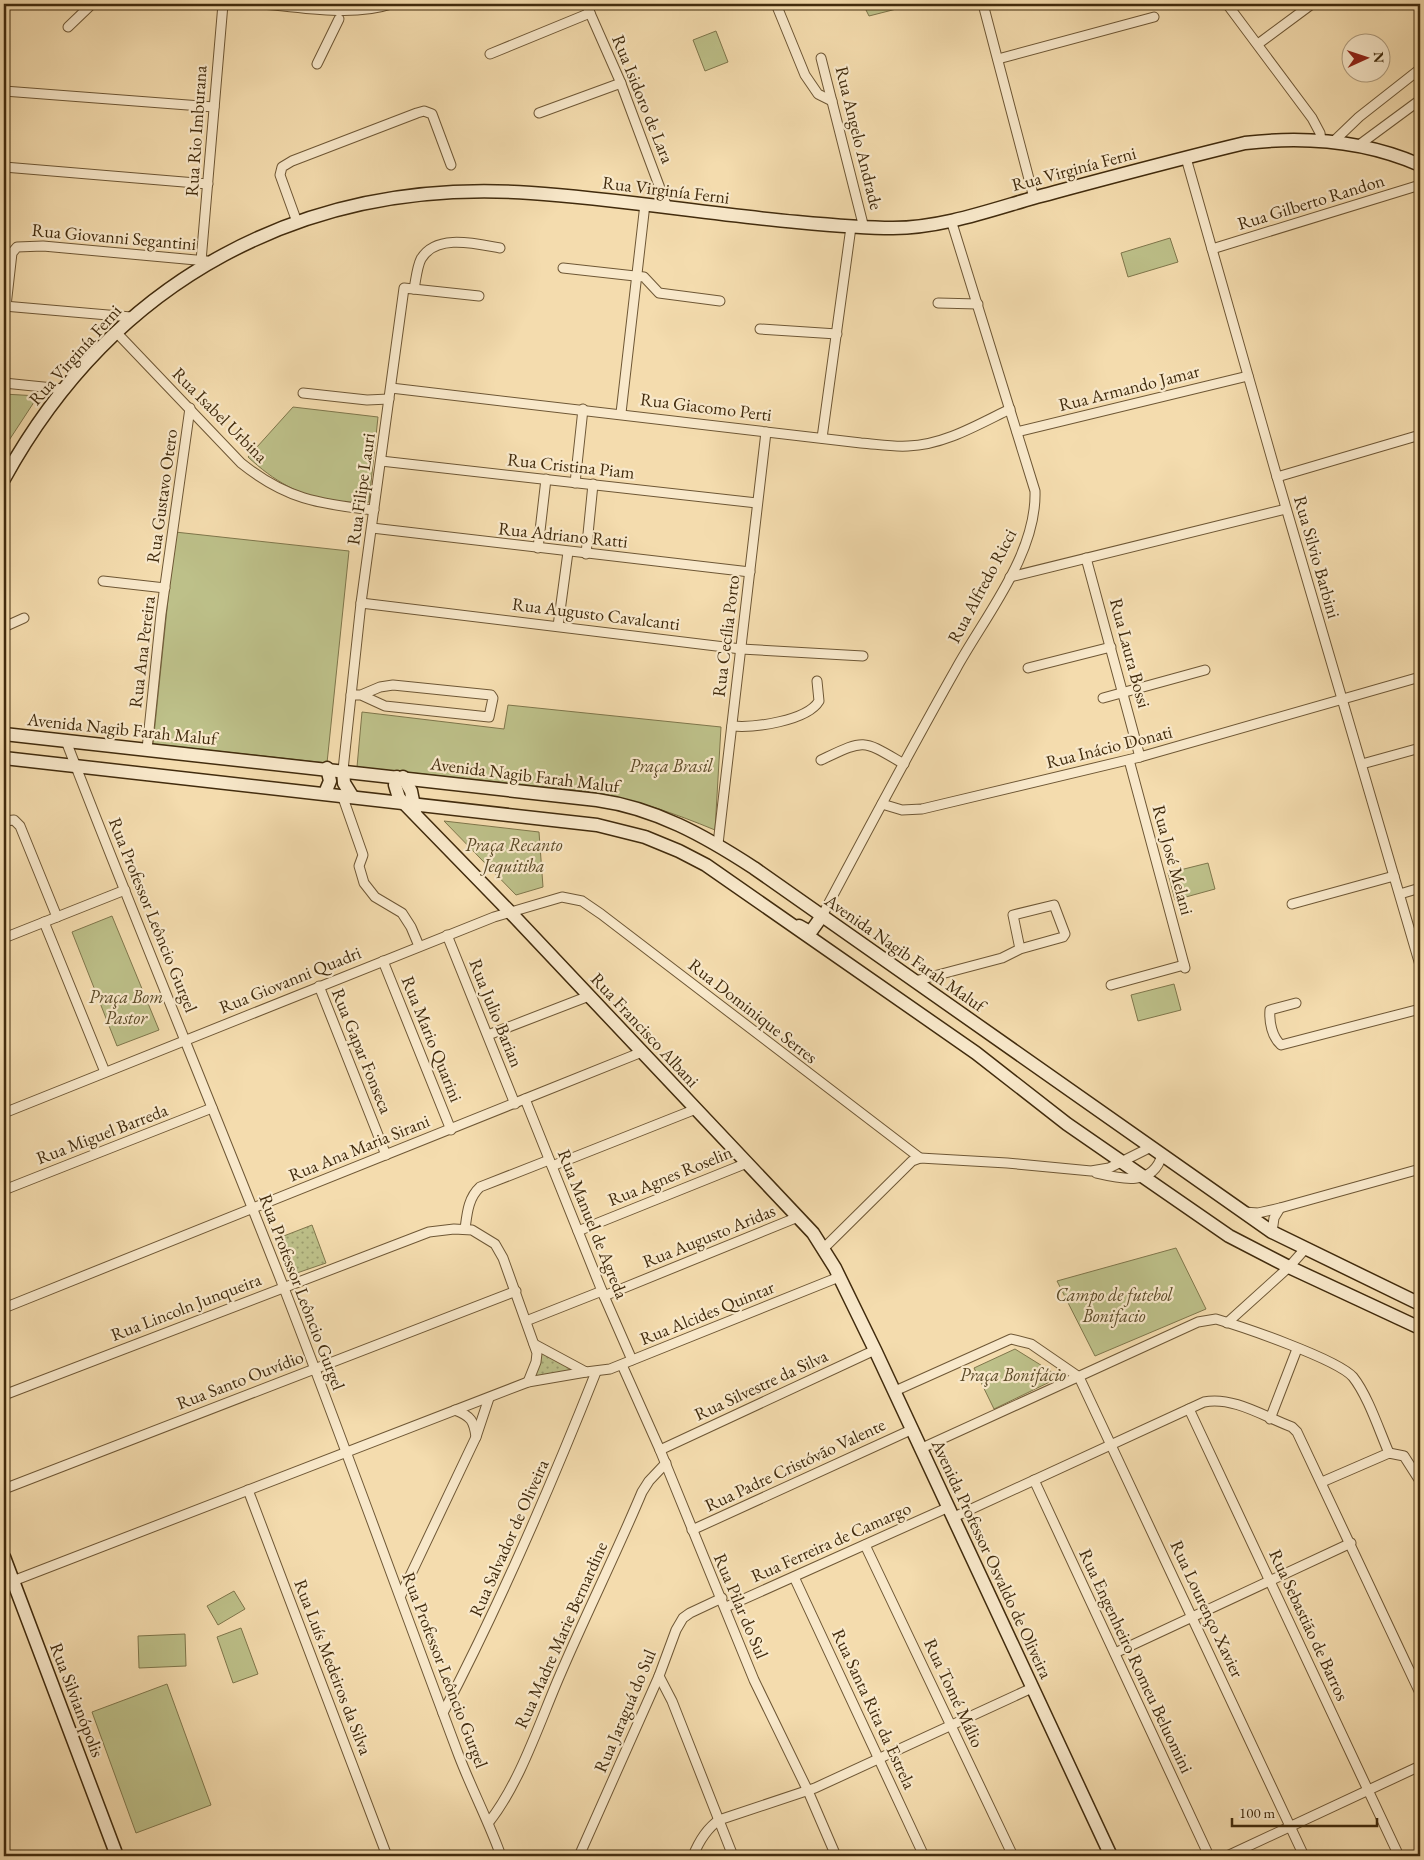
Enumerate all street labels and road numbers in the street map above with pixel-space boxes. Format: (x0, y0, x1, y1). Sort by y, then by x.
street label: Rua Isidoro de Lara (607, 31, 680, 167)
street label: Rua Rio Imburana (179, 64, 212, 197)
street label: Rua Angelo Andrade (831, 64, 888, 212)
street label: Rua Virginía Ferni (1009, 141, 1139, 196)
street label: Rua Gilberto Randon (1235, 168, 1388, 235)
street label: Rua Virginía Ferni (601, 170, 731, 209)
street label: Rua Giovanni Segantini (31, 218, 198, 255)
street label: Rua Virginía Ferni (23, 299, 126, 410)
street label: Rua Armando Jamar (1056, 359, 1202, 416)
street label: Rua Isabel Urbina (168, 362, 274, 468)
street label: Rua Giacomo Perti (639, 387, 774, 426)
street label: Rua Gustavo Otero (141, 427, 182, 565)
street label: Rua Filipe Lauri (341, 431, 380, 546)
street label: Rua Cristina Piam (506, 447, 636, 484)
street label: Rua Silvio Barbini (1289, 493, 1346, 621)
street label: Rua Adriano Ratti (497, 516, 629, 553)
street label: Rua Alfredo Ricci (942, 524, 1022, 647)
street label: Rua Cecília Porto (707, 574, 744, 698)
street label: Rua Augusto Cavalcanti (511, 592, 682, 635)
street label: Rua Ana Pereira (123, 594, 160, 709)
street label: Rua Laura Bossi (1105, 596, 1156, 711)
street label: Avenida Nagib Farah Maluf (25, 707, 220, 750)
street label: Rua Inácio Donati (1043, 720, 1175, 773)
street label: Avenida Nagib Farah Maluf (428, 751, 623, 798)
street label: Rua José Melani (1148, 802, 1199, 918)
street label: Rua Professor Leôncio Gurgel (104, 814, 203, 1016)
street label: Avenida Nagib Farah Maluf (820, 888, 992, 1018)
street label: Rua Giovanni Quadri (215, 940, 365, 1018)
street label: Rua Dominique Serres (684, 953, 823, 1068)
street label: Rua Julio Barian (464, 955, 529, 1071)
street label: Rua Francisco Albani (586, 967, 705, 1092)
street label: Rua Mario Quarini (397, 972, 468, 1106)
street label: Rua Gapar Fonseca (327, 985, 398, 1118)
street label: Rua Miguel Barreda (33, 1098, 172, 1169)
street label: Rua Ana Maria Sirani (285, 1109, 433, 1186)
street label: Rua Agnes Roselin (604, 1140, 736, 1211)
street label: Rua Manuel de Agreda (553, 1146, 634, 1303)
street label: Rua Professor Leôncio Gurgel (254, 1191, 351, 1393)
street label: Rua Augusto Aridas (639, 1198, 779, 1273)
street label: Rua Lincoln Junqueira (107, 1267, 265, 1346)
street label: Rua Alcides Quintar (636, 1275, 777, 1350)
street label: Rua Silvestre da Silva (690, 1343, 832, 1426)
street label: Rua Santo Ouvídio (173, 1345, 307, 1414)
street label: Rua Padre Cristóvão Valente (701, 1413, 889, 1517)
street label: Avenida Professor Osvaldo de Oliveira (926, 1435, 1058, 1683)
street label: Rua Salvador de Oliveira (464, 1455, 554, 1620)
street label: Rua Ferreira de Camargo (747, 1496, 914, 1587)
street label: Rua Lourenço Xavier (1166, 1536, 1249, 1681)
street label: Rua Madre Marie Bernardine (509, 1538, 612, 1732)
street label: Rua Engenheiro Romeu Beluomini (1074, 1545, 1199, 1777)
street label: Rua Sebastião de Barros (1264, 1545, 1355, 1704)
street label: Rua Pilar do Sul (709, 1550, 774, 1662)
street label: Rua Professor Leôncio Gurgel (397, 1569, 494, 1771)
street label: Rua Luís Medeiros da Silva (289, 1576, 378, 1759)
street label: Rua Santa Rita da Estrela (827, 1625, 922, 1793)
street label: Rua Tomé Málio (919, 1635, 990, 1751)
street label: Rua Silvianópolis (45, 1639, 110, 1760)
street label: Rua Jaraguá do Sul (588, 1646, 661, 1776)

